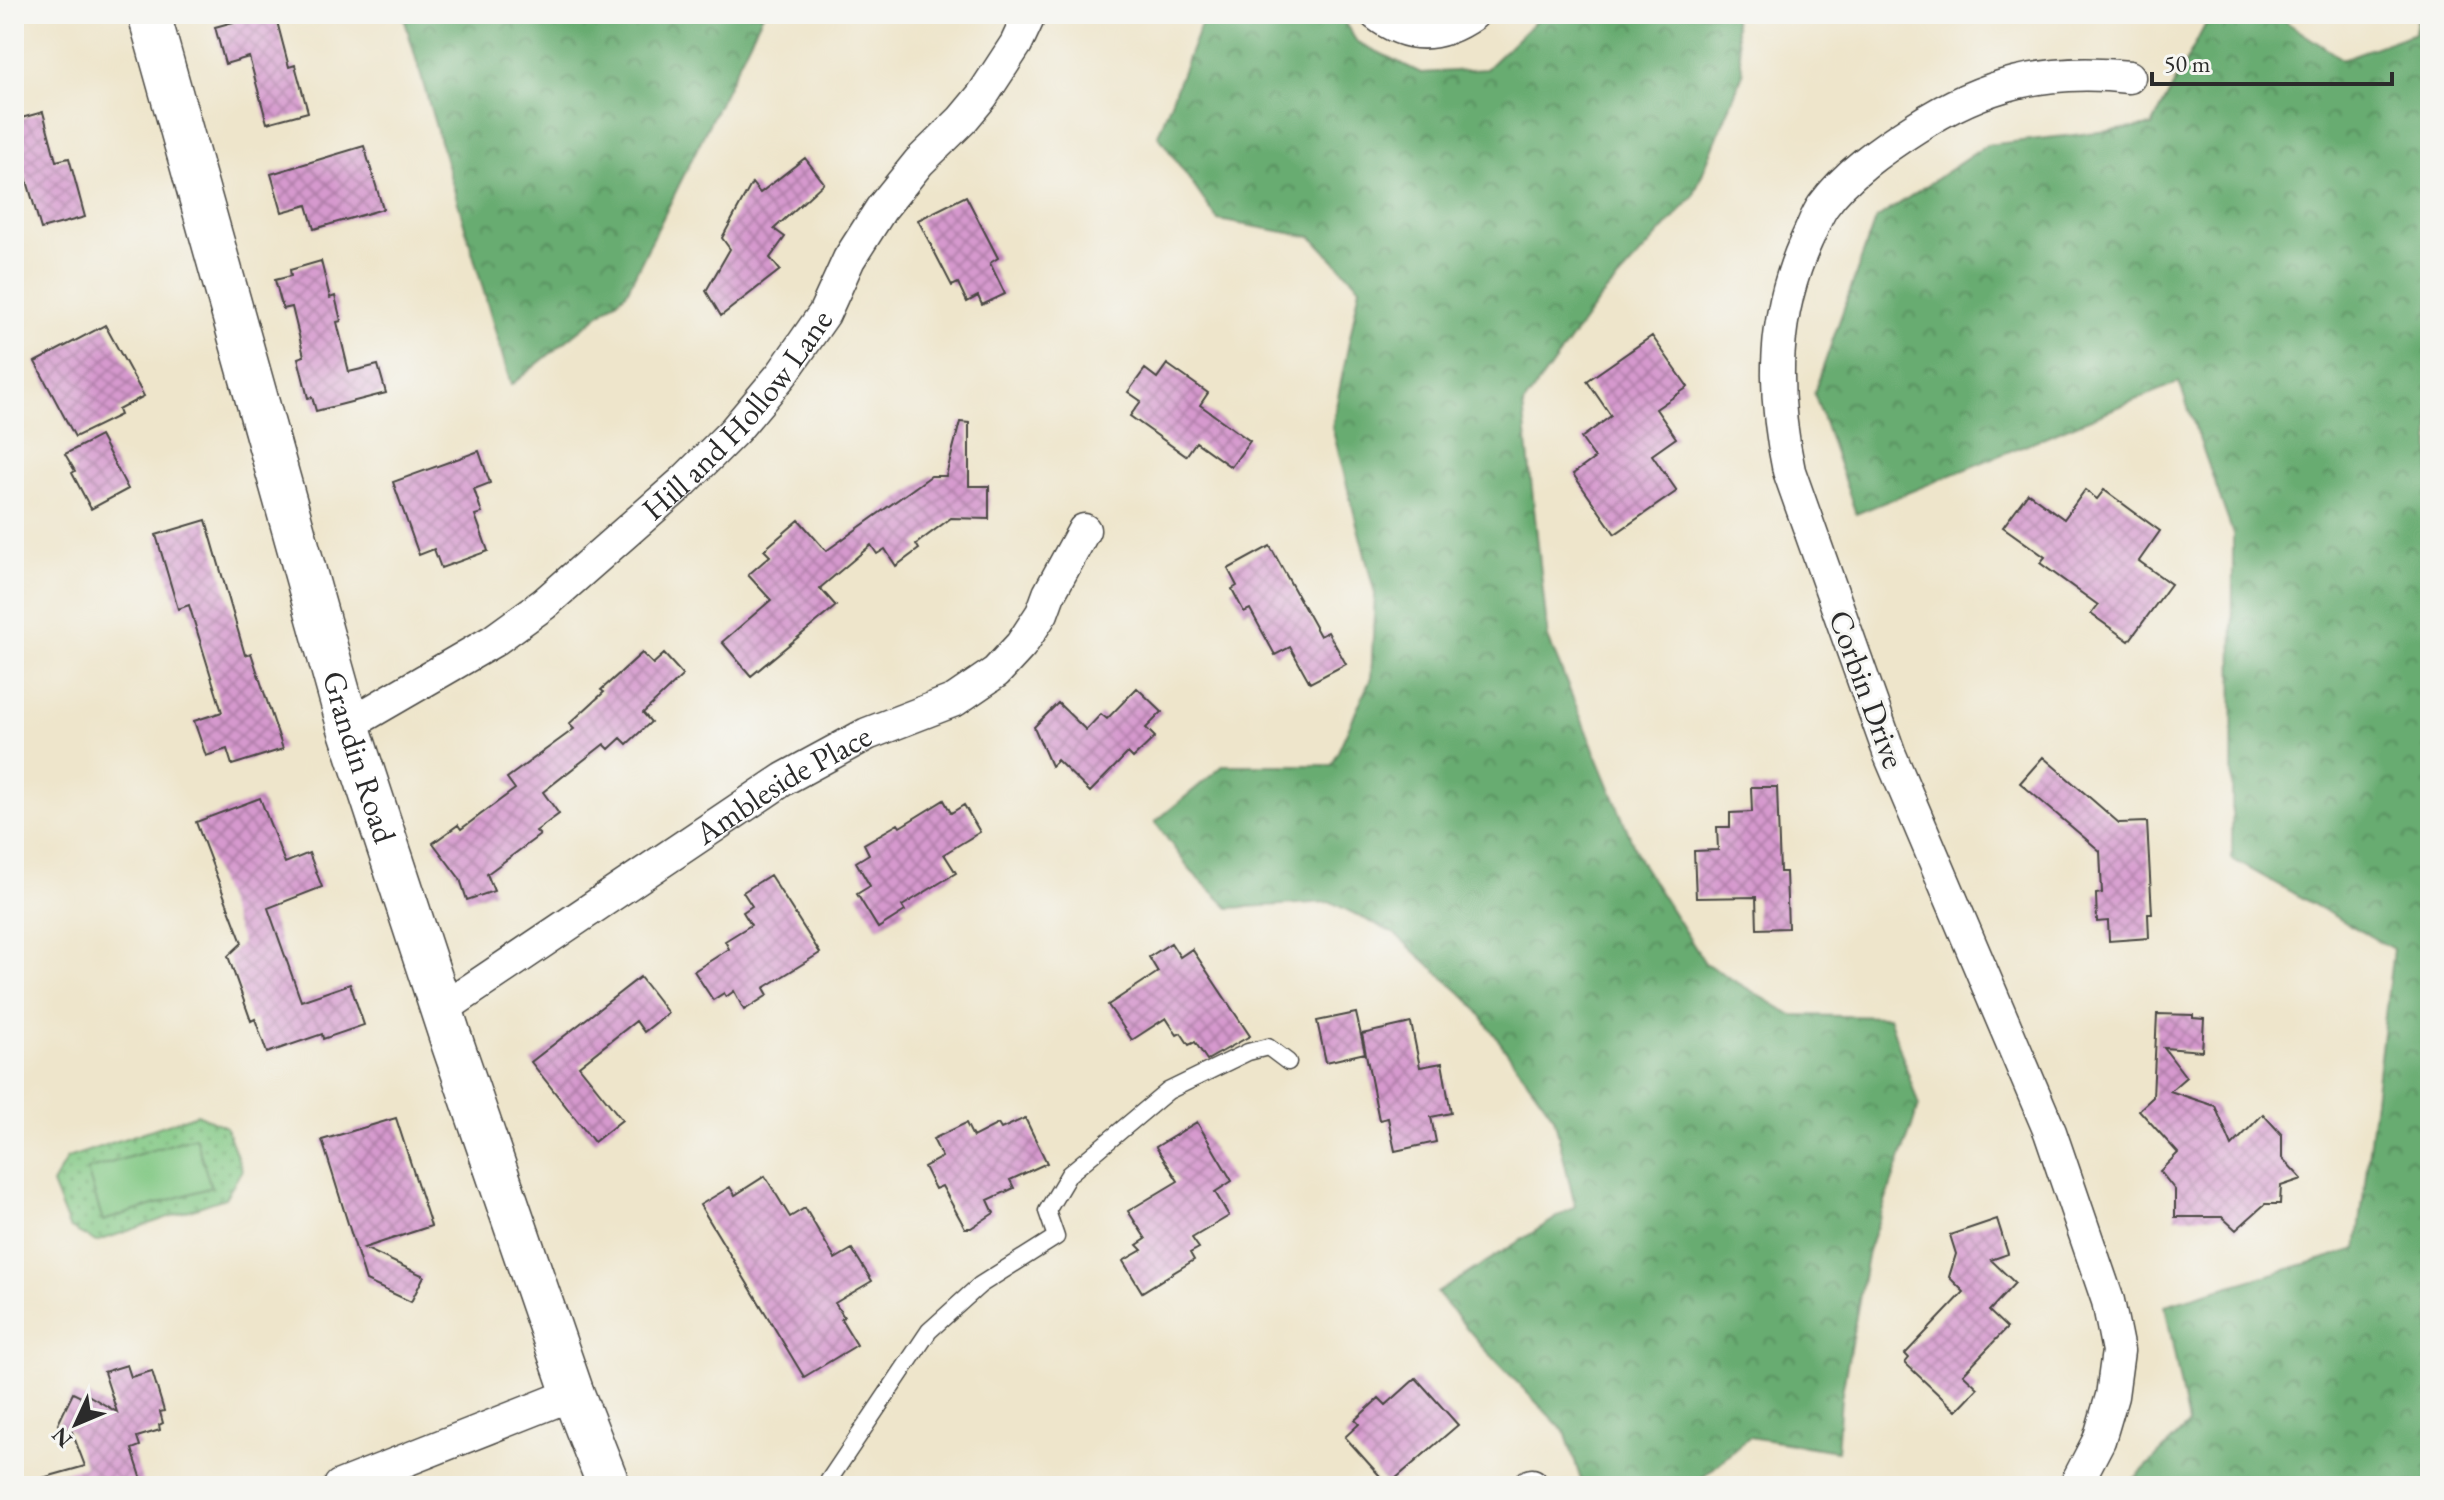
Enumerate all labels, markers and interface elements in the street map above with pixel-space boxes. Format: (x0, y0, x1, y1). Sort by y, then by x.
scale bar (2152, 36, 2392, 86)
text: 50 m (2164, 48, 2211, 79)
street label: Hill and Hollow Lane (633, 301, 842, 529)
street label: Corbin Drive (1819, 604, 1915, 774)
street label: Grandin Road (313, 666, 406, 849)
street label: Ambleside Place (686, 715, 879, 855)
north arrow (36, 1384, 116, 1464)
text: N (45, 1421, 79, 1454)

